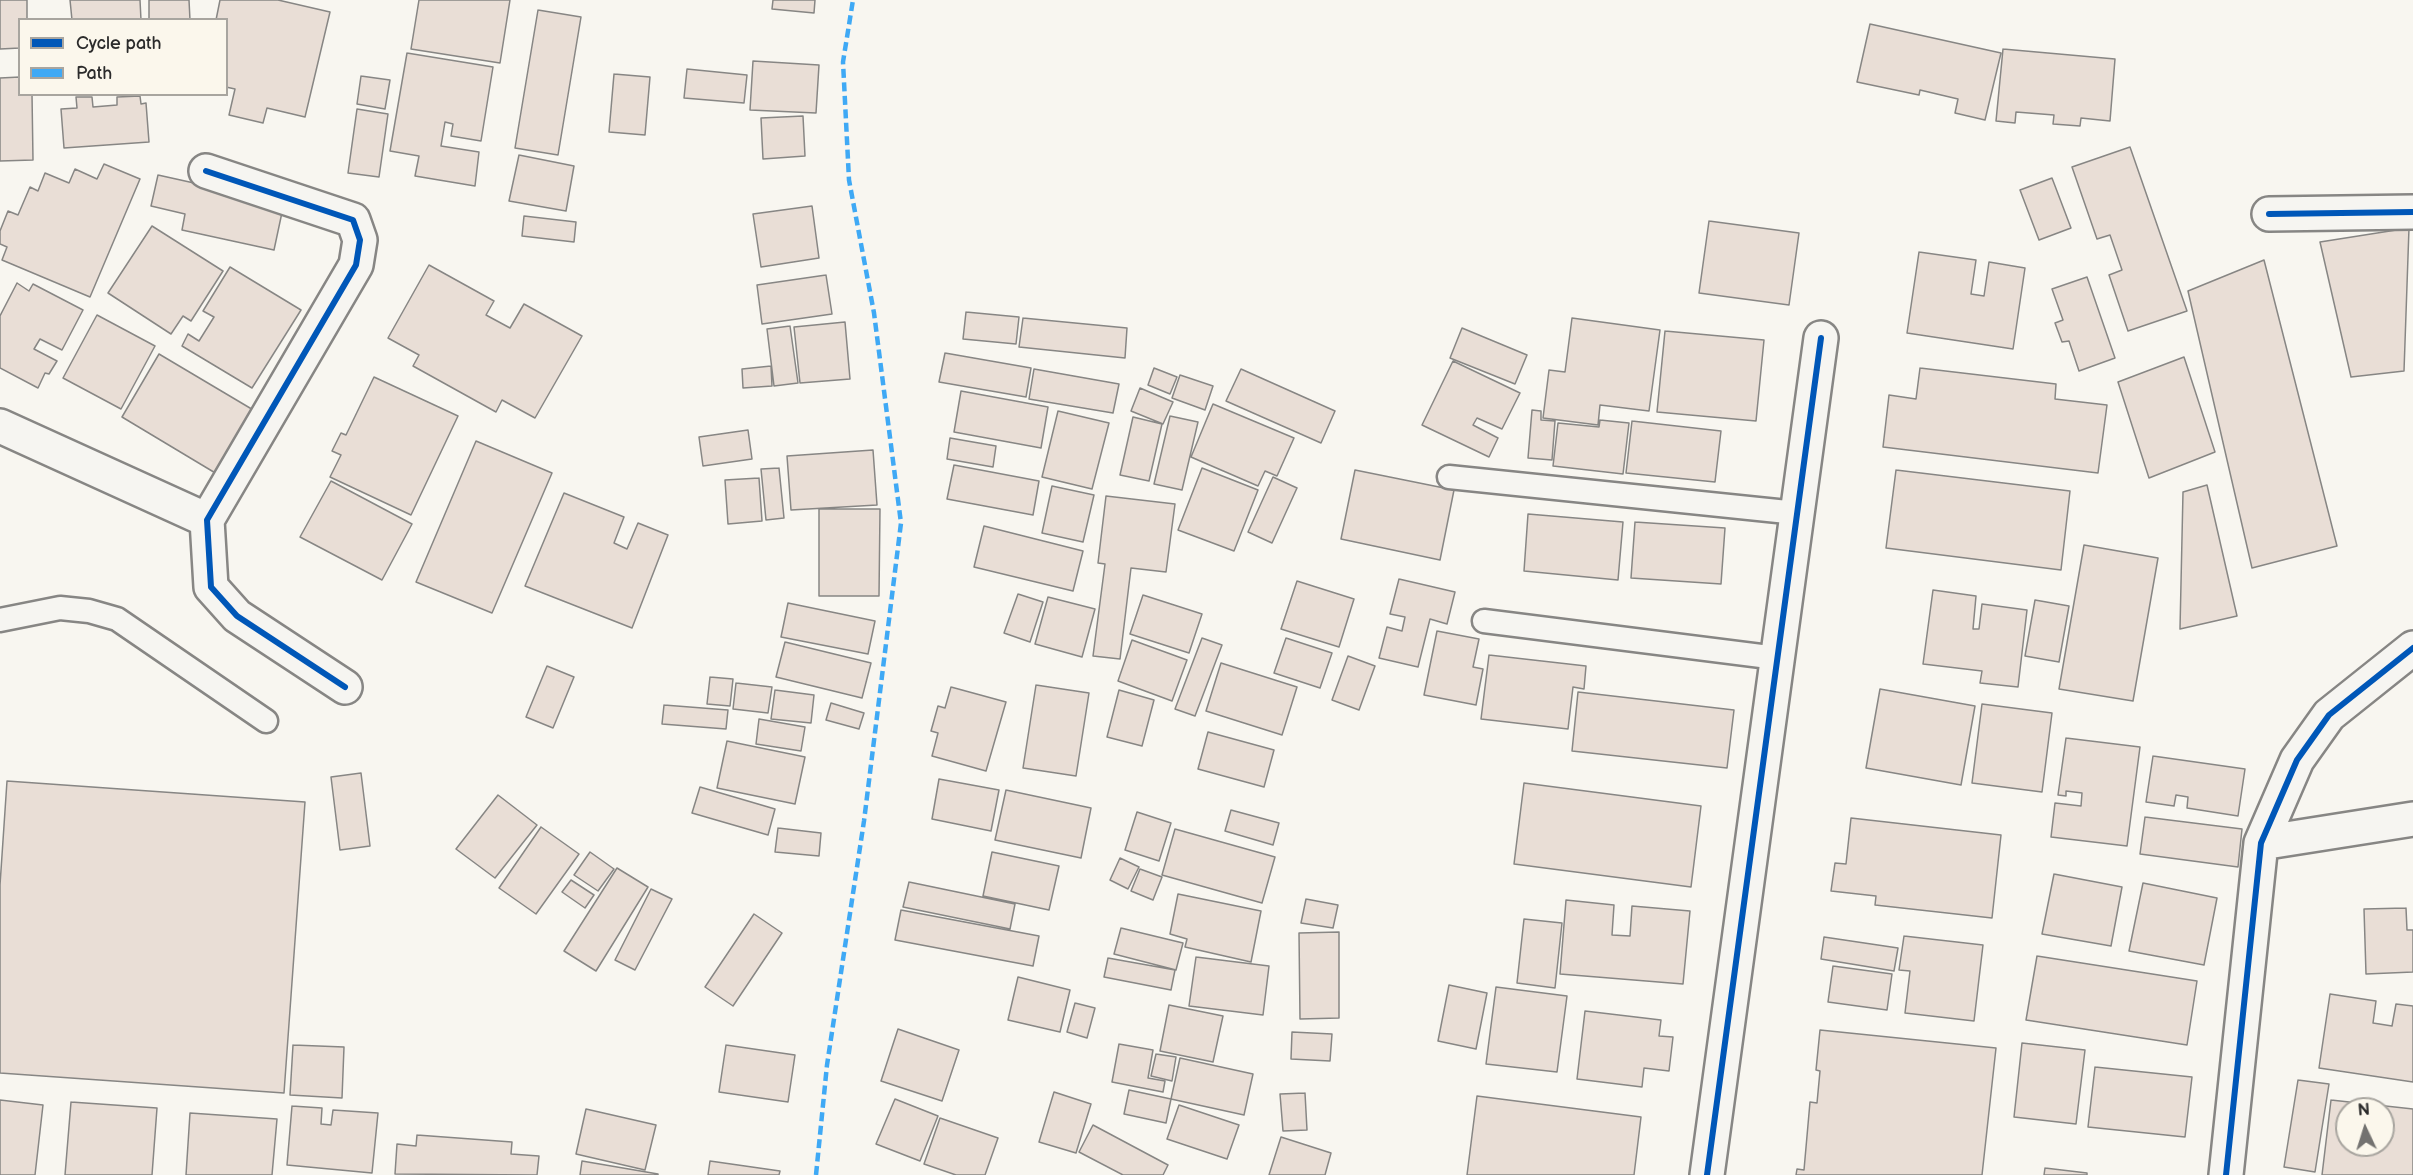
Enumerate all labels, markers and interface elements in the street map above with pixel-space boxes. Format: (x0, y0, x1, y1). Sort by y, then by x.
legend (18, 18, 228, 96)
text: Cycle path (76, 33, 162, 54)
text: Path (76, 63, 112, 84)
north arrow (2335, 1097, 2395, 1157)
text: N (2357, 1101, 2371, 1120)

